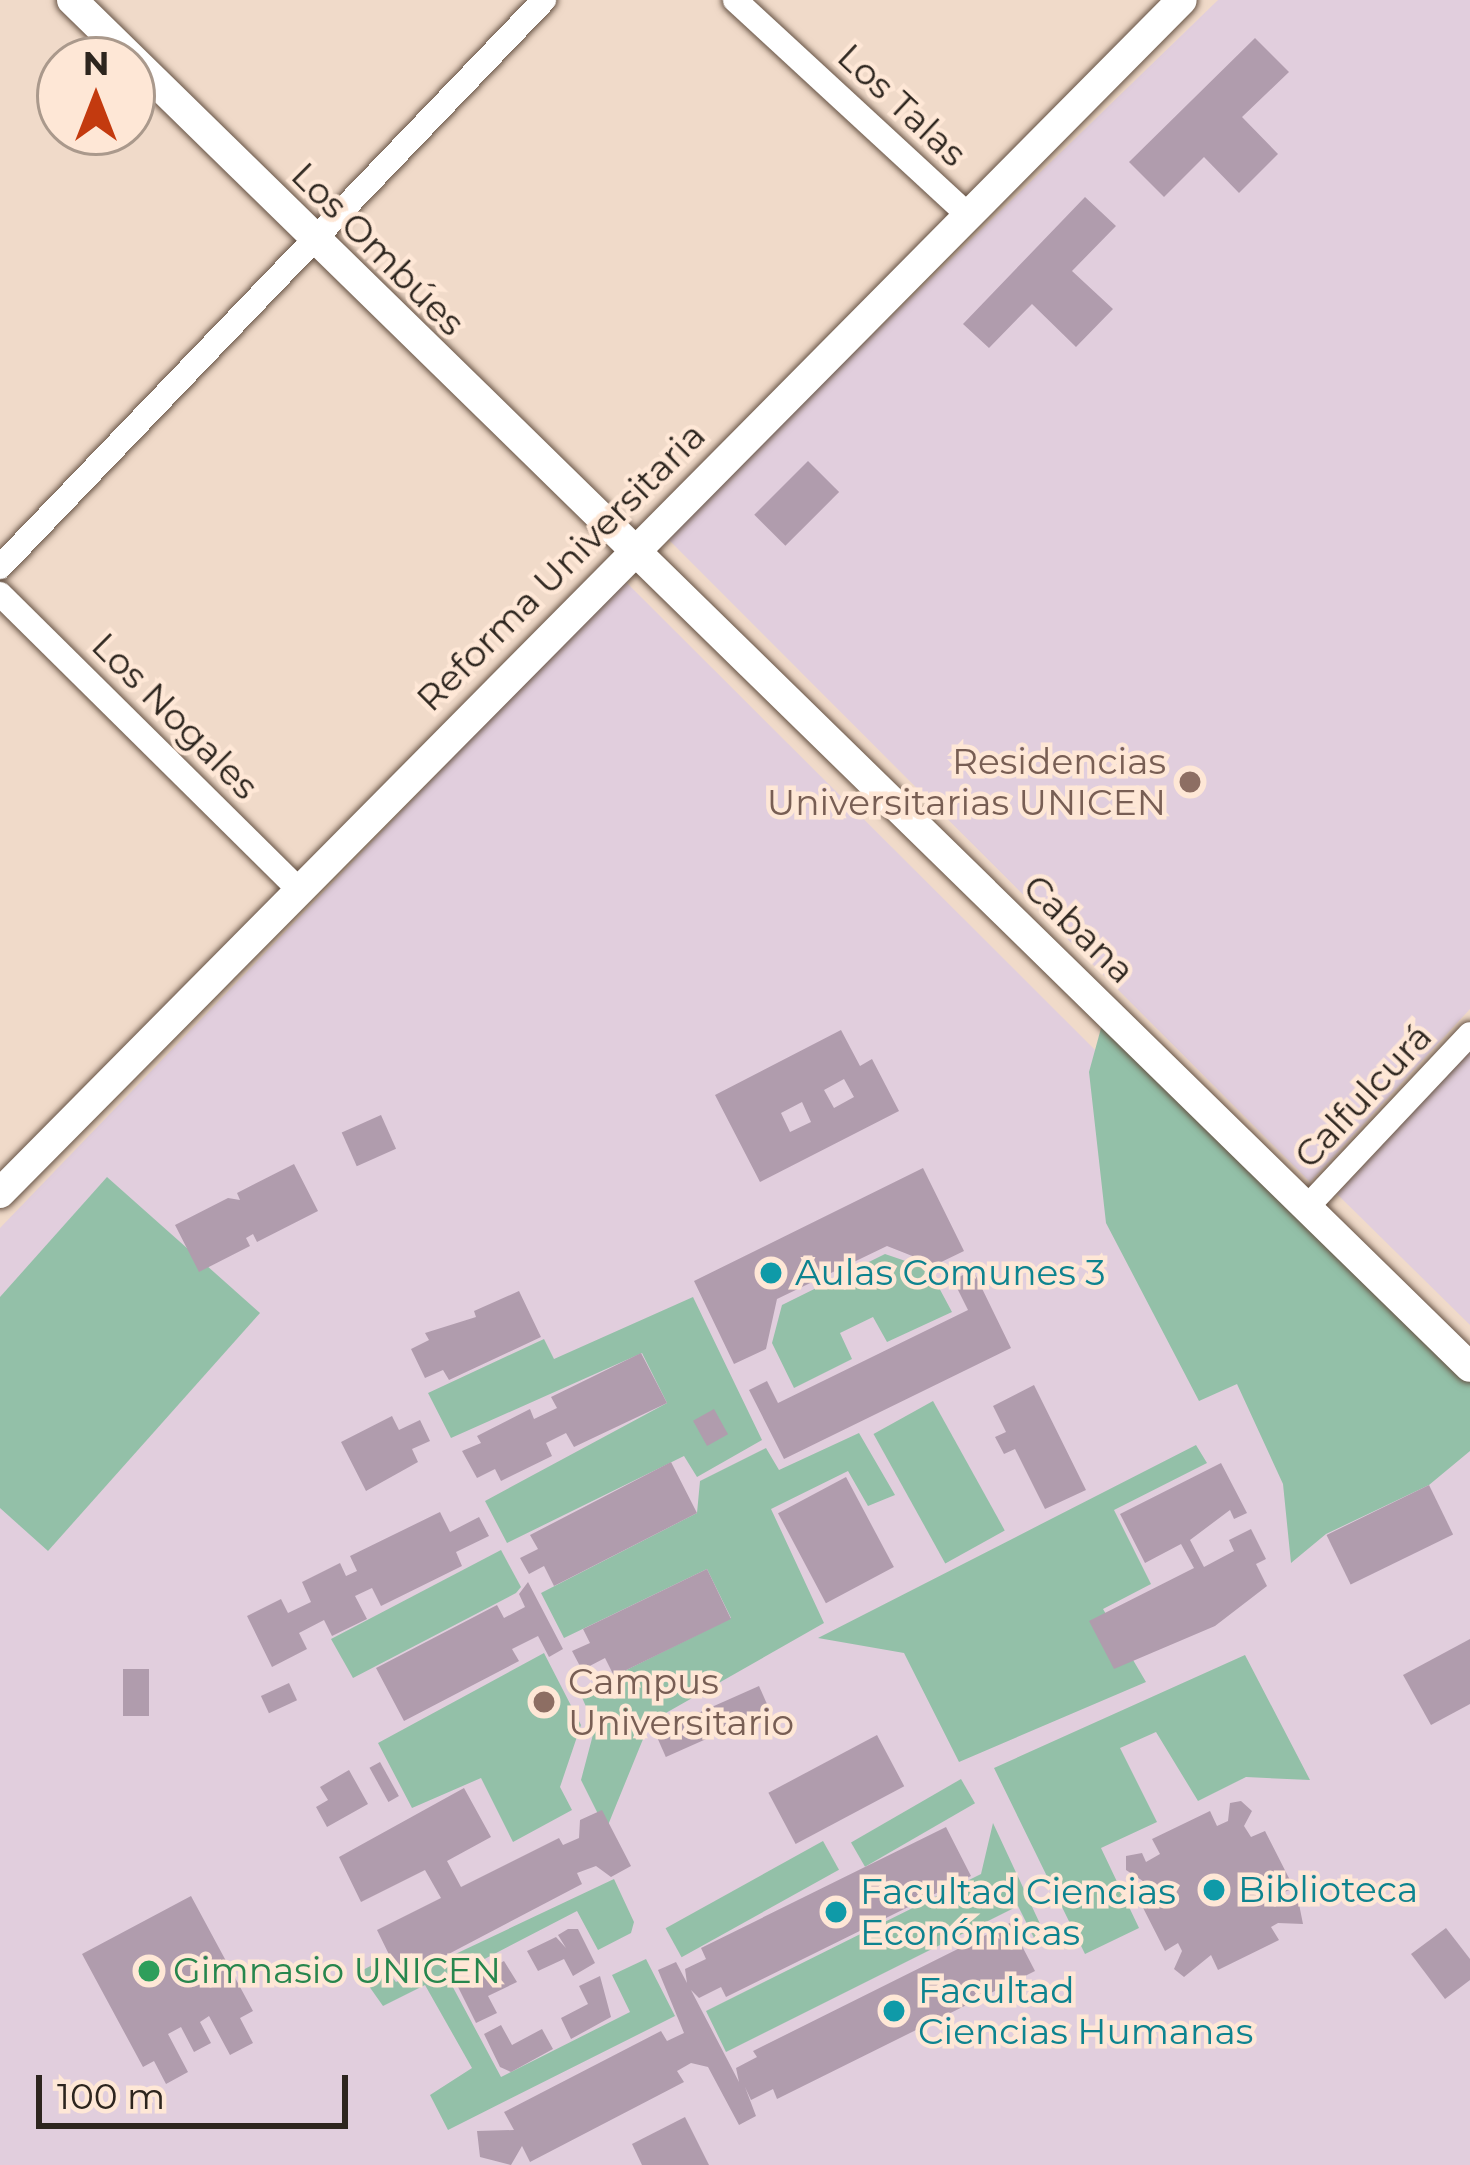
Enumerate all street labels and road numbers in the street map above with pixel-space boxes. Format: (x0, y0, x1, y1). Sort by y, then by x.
street label: Los Talas (829, 35, 975, 175)
street label: Los Ombúes (283, 154, 473, 344)
street label: Reforma Universitaria (408, 414, 714, 720)
street label: Los Nogales (83, 624, 267, 808)
street label: Cabana (1015, 866, 1143, 992)
street label: Calfulcurá (1286, 1015, 1440, 1177)

